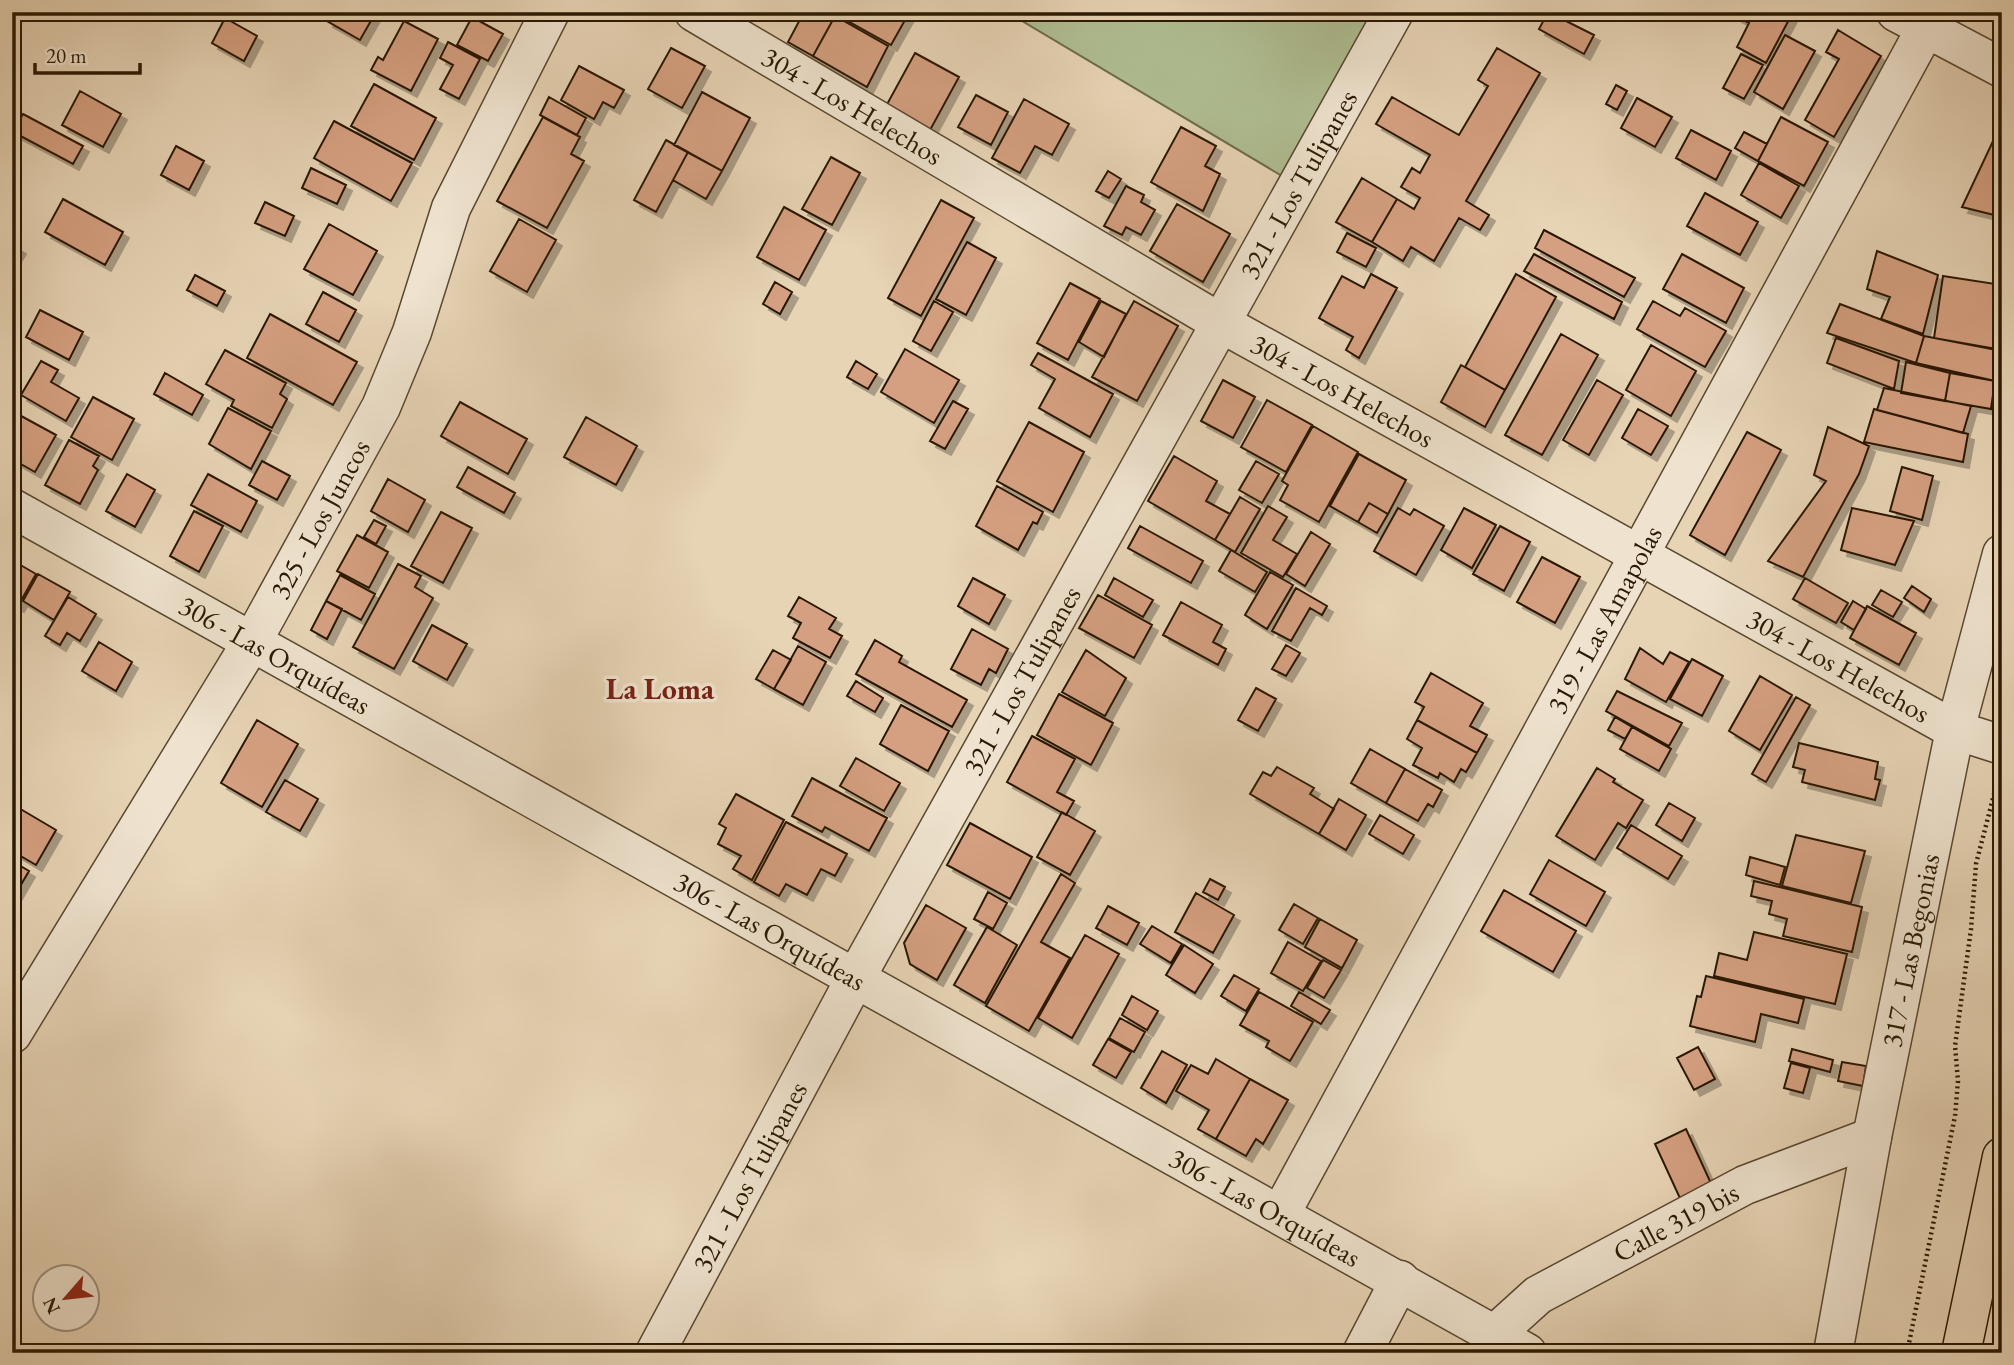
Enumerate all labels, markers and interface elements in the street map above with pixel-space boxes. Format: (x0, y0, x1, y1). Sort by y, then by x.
scale bar (35, 32, 140, 76)
street label: 304 - Los Helechos (756, 38, 949, 173)
text: 20 m (46, 42, 87, 69)
street label: 321 - Los Tulipanes (1231, 83, 1365, 285)
street label: 304 - Los Helechos (1245, 325, 1440, 456)
street label: 325 - Los Juncos (261, 433, 378, 605)
street label: 319 - Las Amapolas (1538, 519, 1670, 720)
street label: 321 - Los Tulipanes (954, 579, 1089, 781)
street label: 306 - Las Orquídeas (173, 587, 377, 722)
street label: 304 - Los Helechos (1741, 600, 1936, 731)
district label: La Loma (606, 669, 715, 708)
street label: 317 - Las Begonias (1873, 850, 1947, 1050)
street label: 306 - Las Orquídeas (668, 863, 872, 999)
street label: 321 - Los Tulipanes (684, 1075, 815, 1278)
street label: 306 - Las Orquídeas (1163, 1139, 1367, 1275)
street label: Calle 319 bis (1607, 1174, 1745, 1270)
north arrow (32, 1264, 102, 1334)
text: N (36, 1293, 66, 1318)

